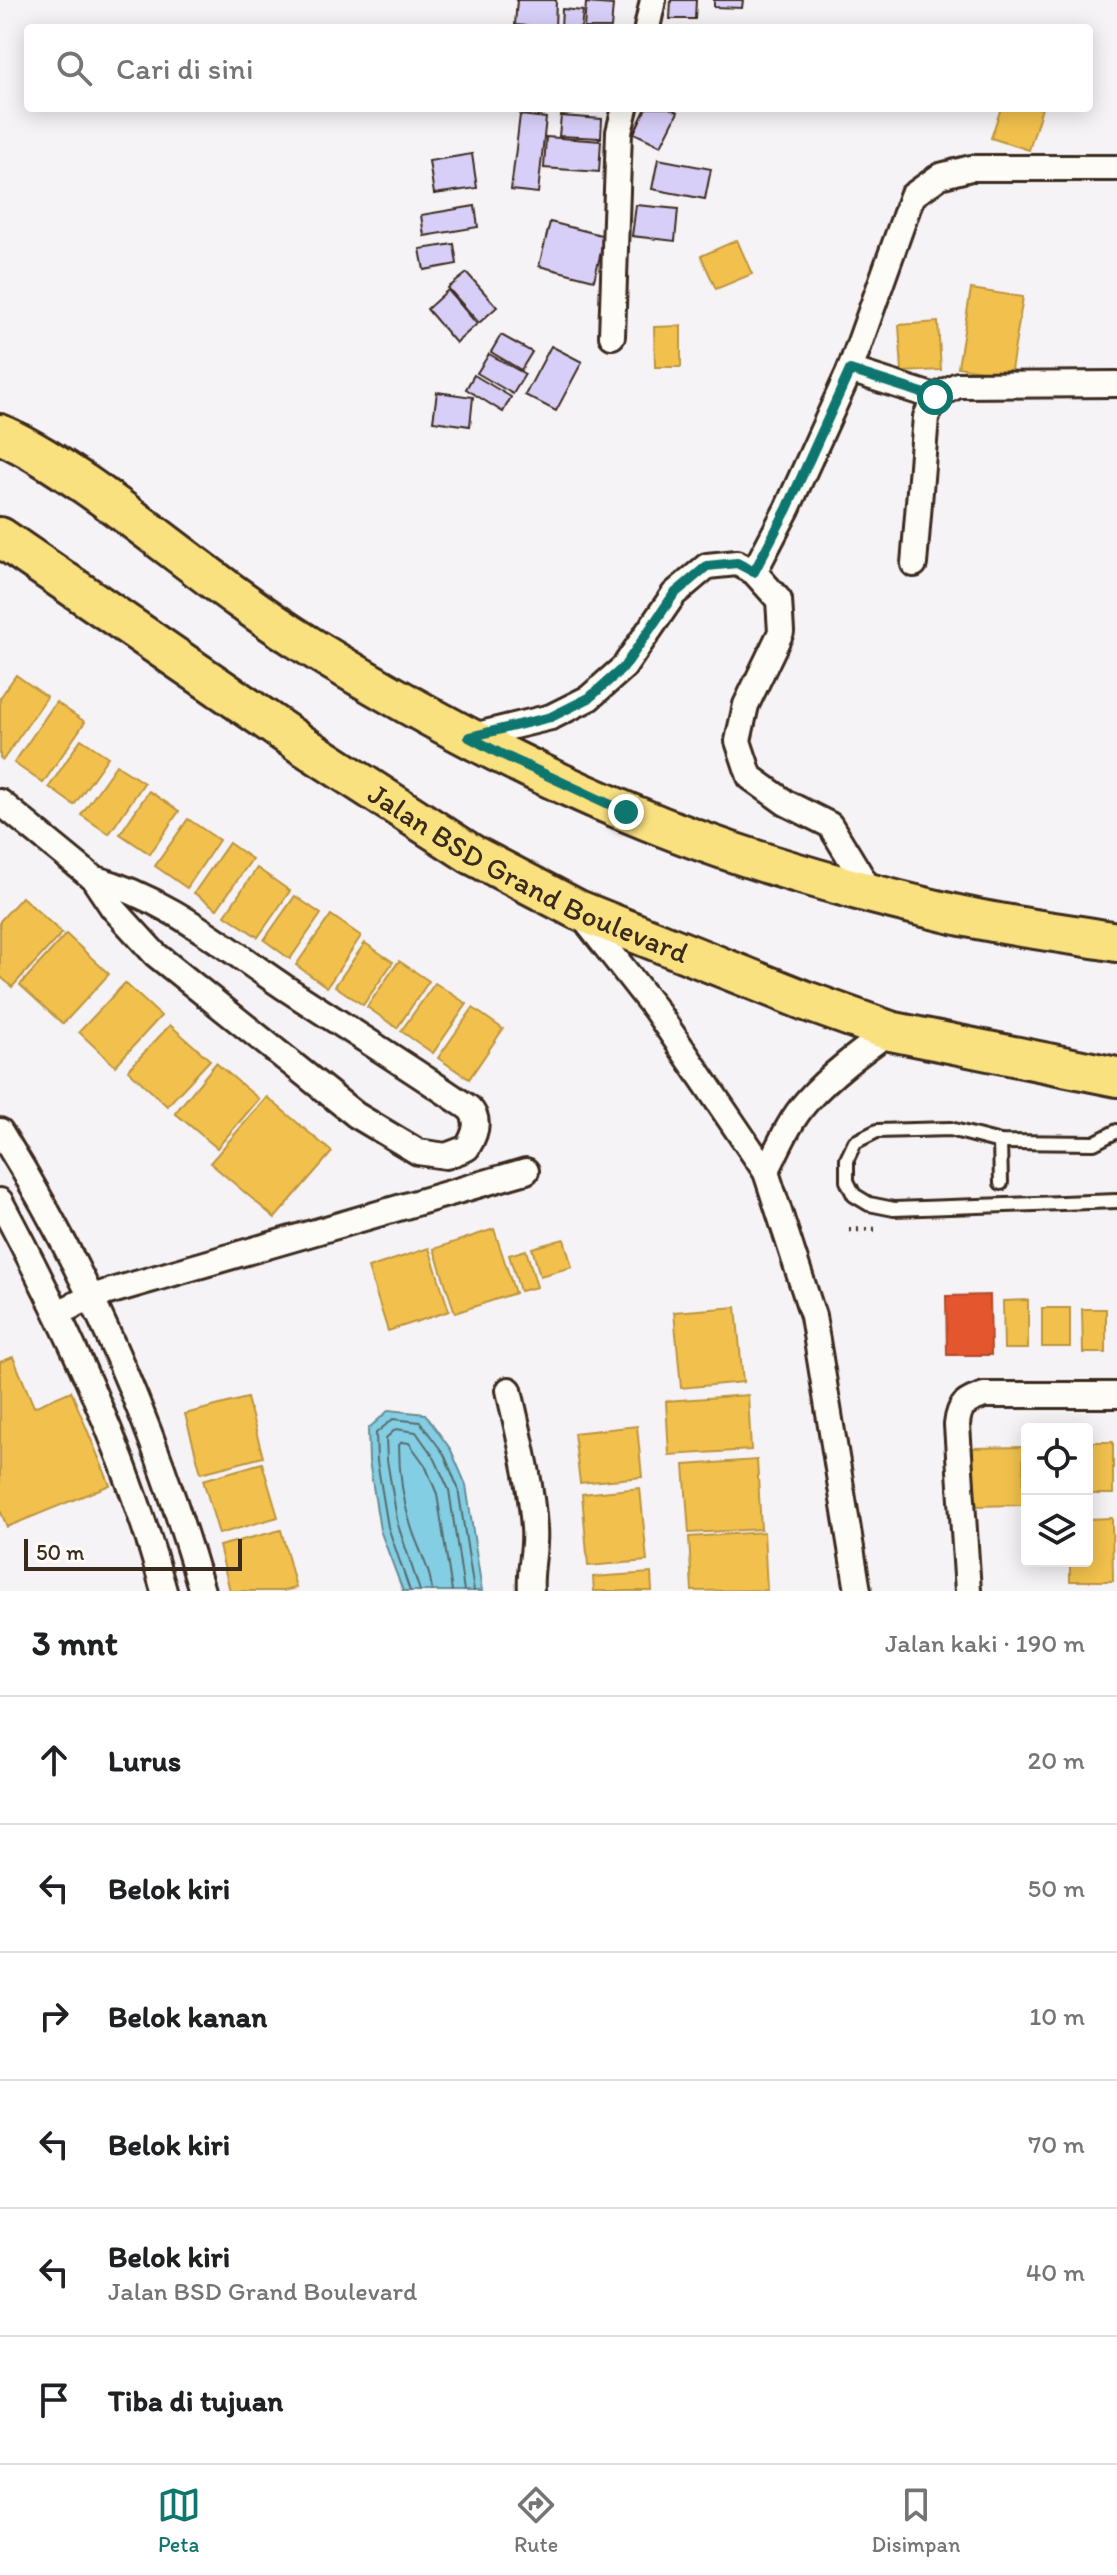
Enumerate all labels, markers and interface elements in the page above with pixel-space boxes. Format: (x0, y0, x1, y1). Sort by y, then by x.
search box (24, 24, 1093, 112)
icon: search (52, 46, 96, 90)
text: Cari di sini (116, 50, 254, 87)
route start (917, 379, 953, 415)
street label: Jalan BSD Grand Boulevard (362, 774, 695, 971)
route end (608, 794, 644, 830)
map controls (1021, 1423, 1093, 1567)
button: locate (1021, 1423, 1093, 1495)
button: layers (1021, 1495, 1093, 1567)
scale bar (24, 1535, 242, 1571)
text: 50 m (36, 1539, 85, 1566)
text: 3 mnt (32, 1623, 118, 1664)
text: Jalan kaki · 190 m (885, 1627, 1085, 1659)
icon: ahead (32, 1738, 76, 1782)
text: Lurus (108, 1742, 181, 1779)
text: 20 m (1028, 1744, 1085, 1776)
icon: left (32, 1866, 76, 1910)
text: Belok kiri (108, 1870, 230, 1907)
text: 50 m (1028, 1872, 1085, 1904)
icon: right (32, 1994, 76, 2038)
text: Belok kanan (108, 1998, 267, 2035)
text: 10 m (1029, 2000, 1085, 2032)
icon: left (32, 2122, 76, 2166)
text: Belok kiri (108, 2126, 230, 2163)
text: 70 m (1028, 2128, 1085, 2160)
text: Belok kiri (108, 2238, 230, 2275)
icon: left (32, 2250, 76, 2294)
text: 40 m (1026, 2256, 1085, 2288)
text: Jalan BSD Grand Boulevard (108, 2275, 417, 2307)
icon: arrive (32, 2378, 76, 2422)
text: Tiba di tujuan (108, 2382, 283, 2419)
tab: Peta (157, 2483, 201, 2558)
tab: Rute (514, 2483, 558, 2558)
tab: Disimpan (872, 2483, 960, 2558)

